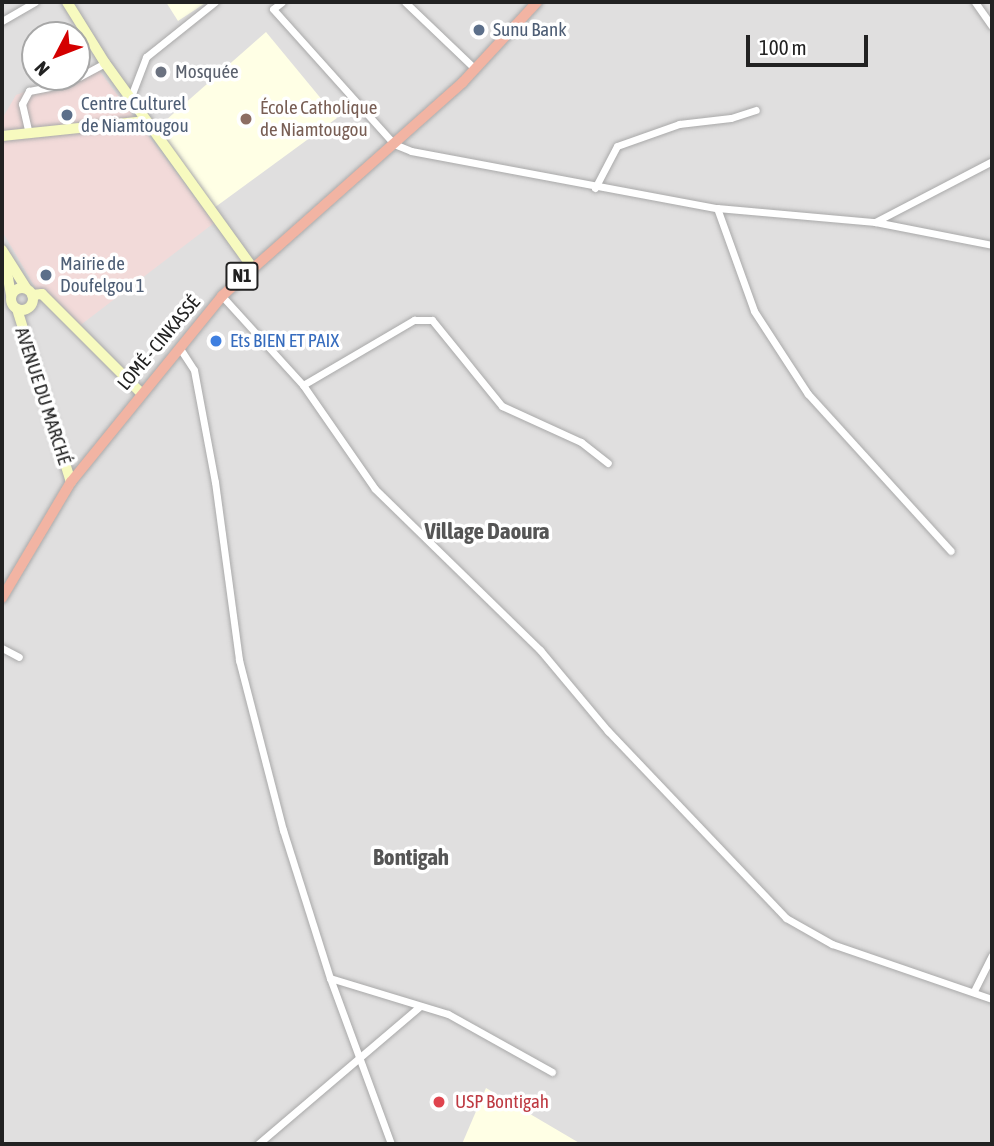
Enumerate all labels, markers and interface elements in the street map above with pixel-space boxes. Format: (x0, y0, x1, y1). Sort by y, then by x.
place label: Sunu Bank (493, 19, 567, 41)
north arrow (21, 21, 91, 91)
scale bar (749, 21, 872, 65)
marker: Sunu Bank (471, 22, 487, 38)
text: 100 m (759, 35, 807, 59)
text: N (30, 57, 54, 80)
place label: Mosquée (175, 61, 239, 83)
marker: Mosquée (153, 64, 169, 80)
place label: Centre Culturel de Niamtougou (81, 93, 189, 137)
place label: École Catholique de Niamtougou (260, 97, 377, 141)
marker: Centre Culturel de Niamtougou (59, 107, 75, 123)
marker: École Catholique de Niamtougou (238, 111, 254, 127)
place label: Mairie de Doufelgou 1 (60, 253, 145, 297)
road number: N1 (224, 262, 260, 290)
marker: Mairie de Doufelgou 1 (38, 267, 54, 283)
street label: LOMÉ - CINKASSÉ (113, 291, 205, 395)
street label: AVENUE DU MARCHÉ (10, 325, 76, 467)
place label: Ets BIEN ET PAIX (230, 330, 339, 352)
marker: Ets BIEN ET PAIX (208, 333, 224, 349)
district label: Village Daoura (425, 517, 549, 545)
district label: Bontigah (373, 843, 449, 871)
place label: USP Bontigah (455, 1091, 549, 1113)
marker: USP Bontigah (429, 1092, 449, 1112)

